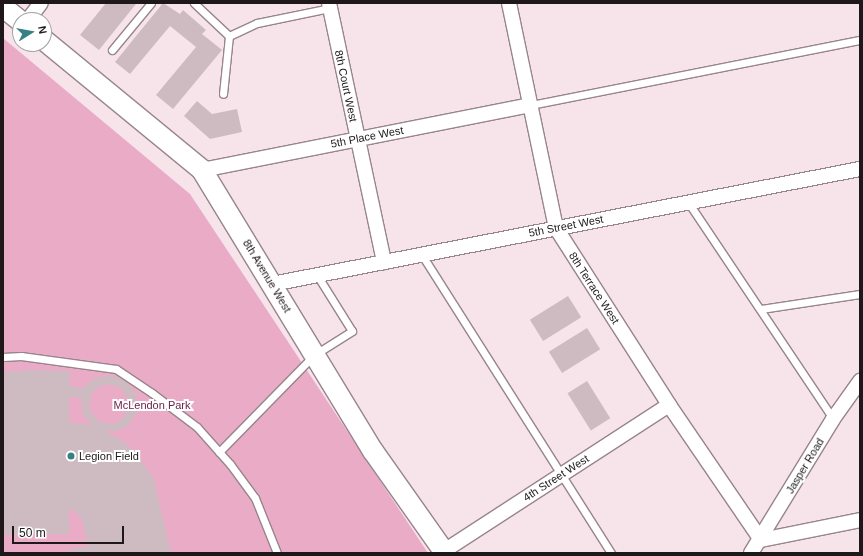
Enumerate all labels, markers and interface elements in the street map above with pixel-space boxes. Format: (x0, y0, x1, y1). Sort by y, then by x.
north arrow (12, 12, 52, 52)
text: N (36, 25, 49, 35)
street label: 8th Court West (332, 49, 360, 123)
street label: 5th Place West (330, 123, 404, 151)
street label: 5th Street West (528, 212, 604, 240)
street label: 8th Avenue West (240, 237, 294, 315)
street label: 8th Terrace West (566, 250, 622, 326)
park label: McLendon Park (113, 398, 191, 412)
street label: Jasper Road (783, 436, 827, 496)
place label: Legion Field (79, 449, 139, 463)
marker: Legion Field (66, 451, 76, 461)
street label: 4th Street West (521, 452, 591, 504)
scale bar (14, 518, 126, 544)
text: 50 m (19, 526, 46, 540)

